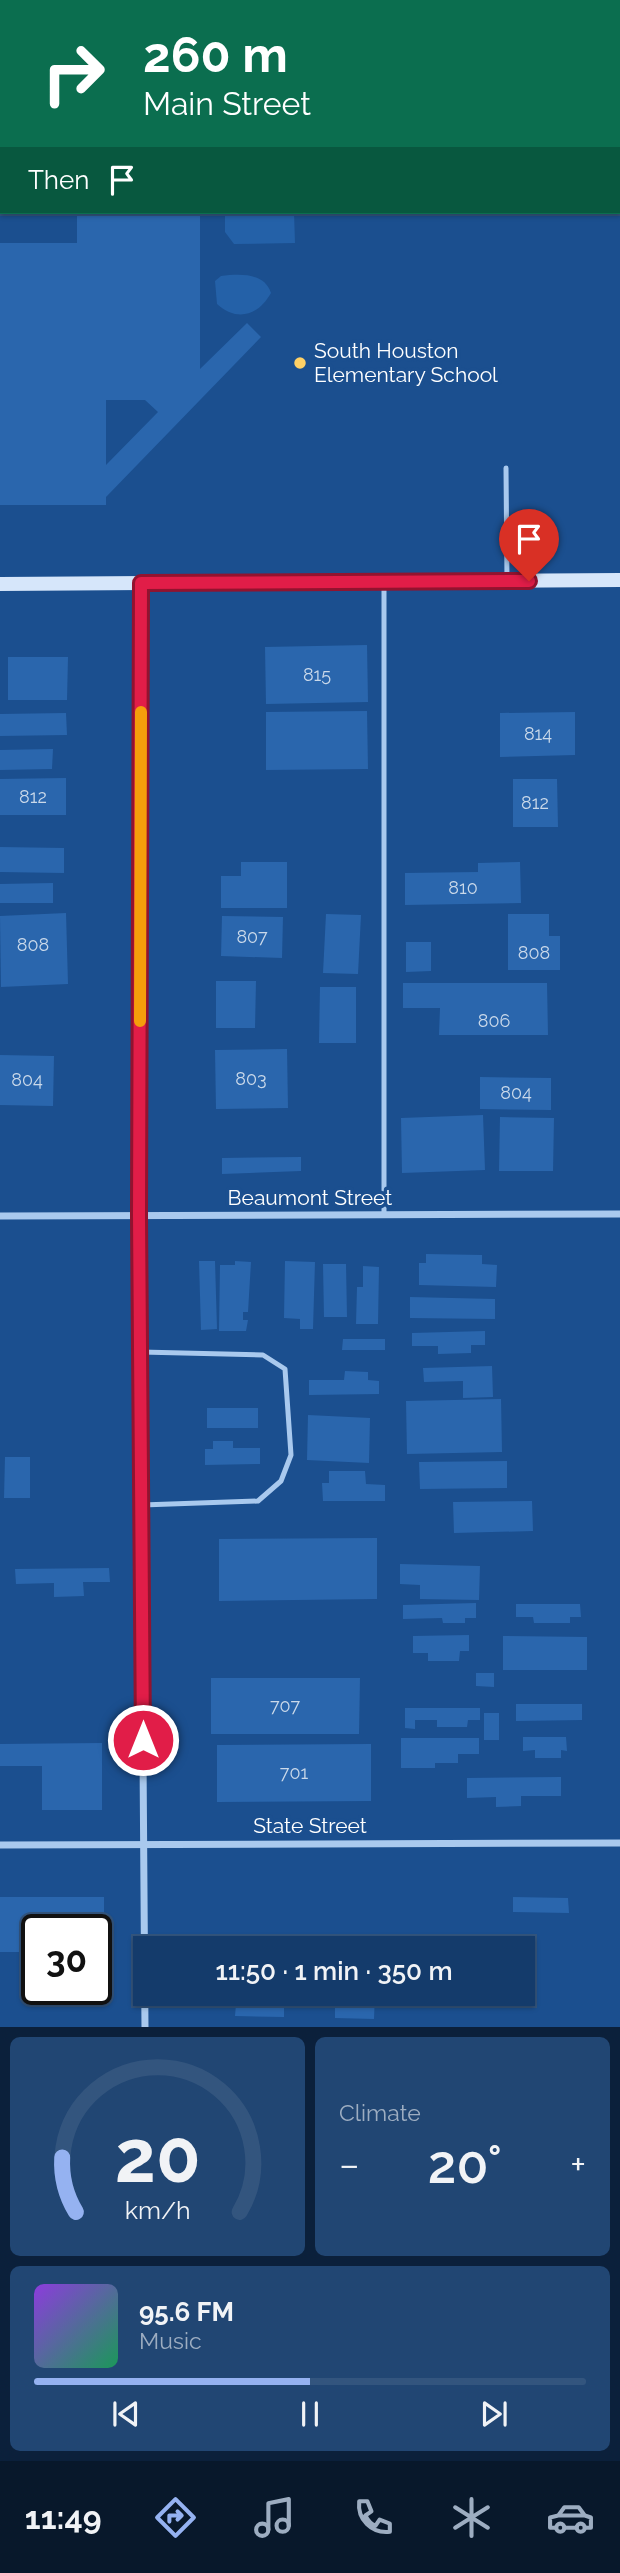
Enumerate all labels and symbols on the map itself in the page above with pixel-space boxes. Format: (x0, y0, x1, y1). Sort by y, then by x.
place label: South Houston Elementary School (314, 338, 498, 387)
marker: South Houston Elementary School (292, 355, 308, 371)
pin (499, 509, 559, 581)
house number: 815 (303, 664, 331, 685)
house number: 814 (524, 723, 552, 744)
house number: 812 (19, 786, 47, 807)
house number: 812 (521, 792, 549, 813)
house number: 810 (448, 877, 478, 898)
house number: 807 (236, 926, 268, 947)
house number: 808 (17, 934, 49, 955)
house number: 808 (518, 942, 550, 963)
house number: 806 (478, 1010, 510, 1031)
house number: 803 (235, 1068, 267, 1089)
house number: 804 (11, 1069, 43, 1090)
house number: 804 (500, 1082, 532, 1103)
street label: Beaumont Street (228, 1185, 392, 1210)
house number: 707 (270, 1695, 300, 1716)
position arrow (106, 1703, 180, 1777)
house number: 701 (280, 1762, 308, 1783)
street label: State Street (253, 1813, 367, 1838)
speed limit sign: 30 (21, 1914, 112, 2005)

